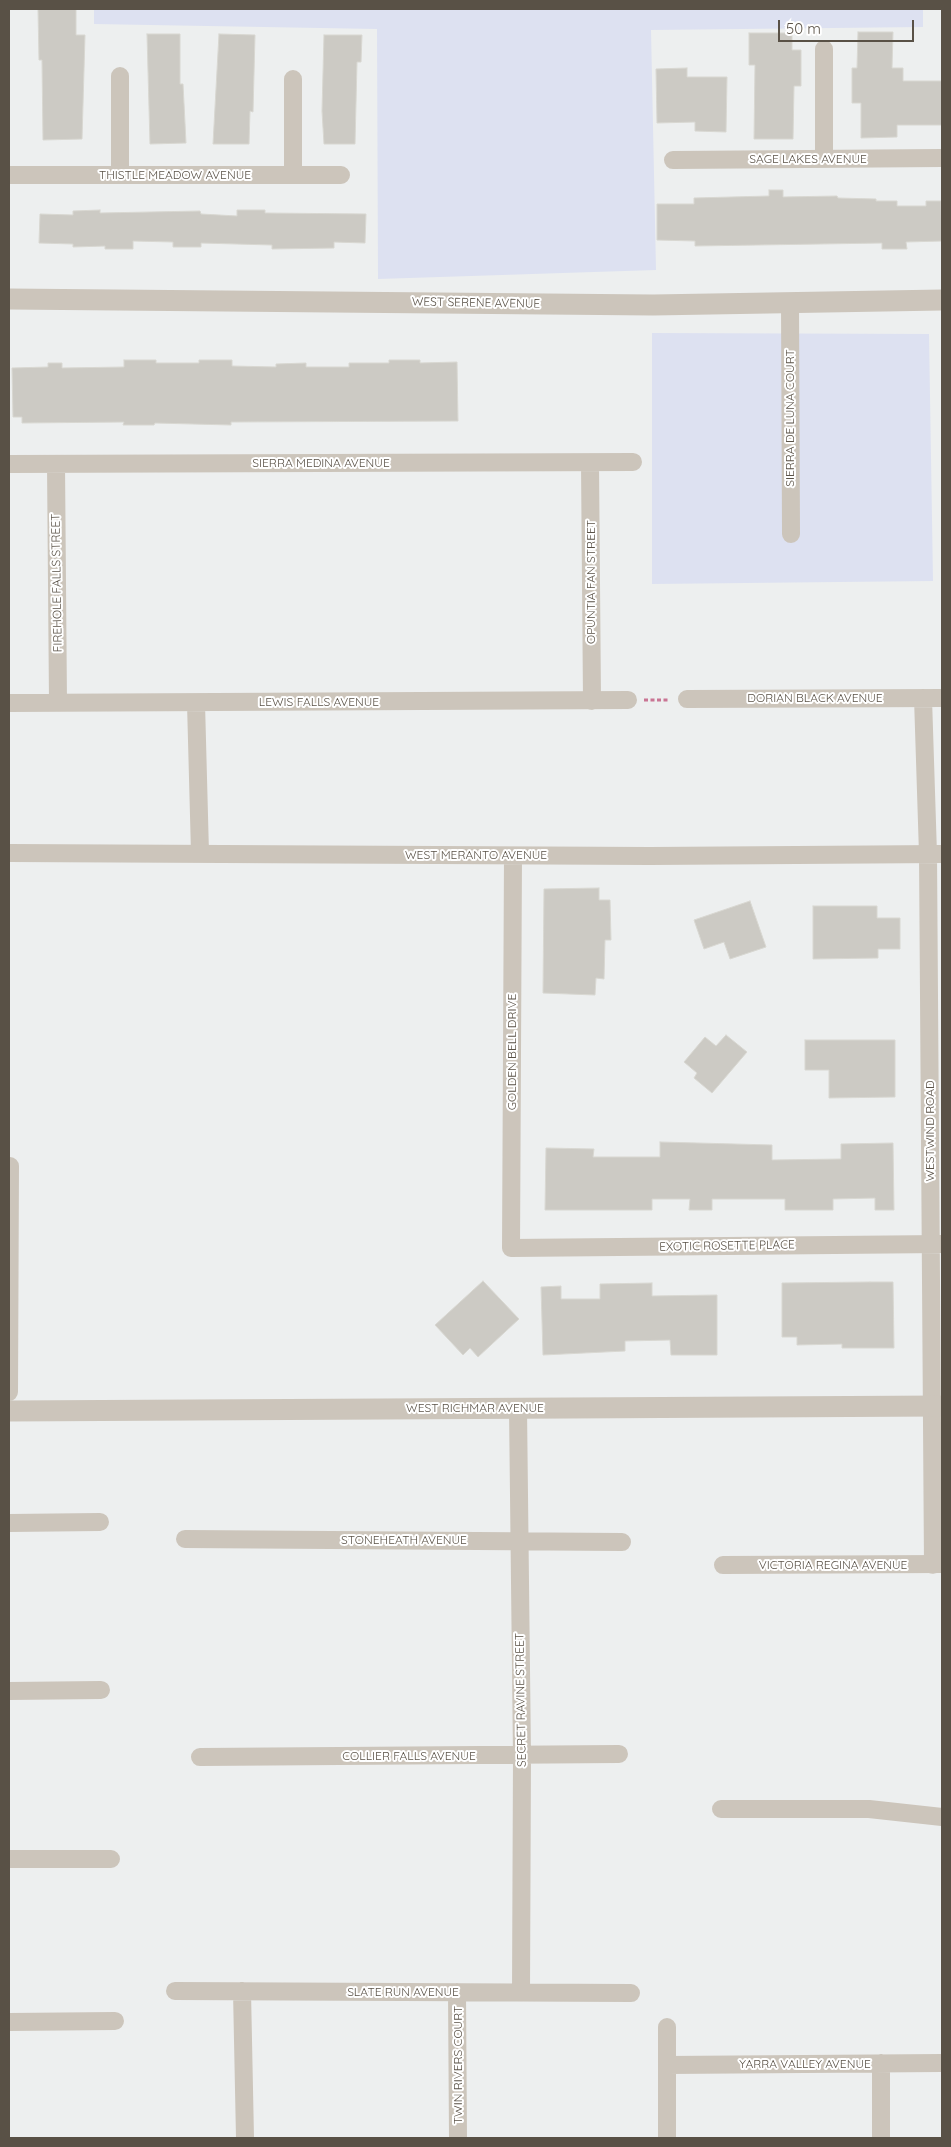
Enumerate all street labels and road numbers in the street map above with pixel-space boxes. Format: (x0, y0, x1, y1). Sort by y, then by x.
street label: SAGE LAKES AVENUE (749, 152, 867, 166)
street label: THISTLE MEADOW AVENUE (99, 168, 251, 182)
street label: WEST SERENE AVENUE (412, 295, 540, 311)
street label: SIERRA DE LUNA COURT (783, 349, 797, 487)
street label: SIERRA MEDINA AVENUE (252, 456, 390, 470)
street label: FIREHOLE FALLS STREET (49, 513, 65, 653)
street label: OPUNTIA FAN STREET (584, 520, 598, 644)
street label: DORIAN BLACK AVENUE (747, 691, 883, 705)
street label: LEWIS FALLS AVENUE (259, 695, 379, 709)
street label: WEST MERANTO AVENUE (405, 848, 547, 862)
street label: GOLDEN BELL DRIVE (505, 994, 519, 1110)
street label: WESTWIND ROAD (923, 1080, 937, 1182)
street label: EXOTIC ROSETTE PLACE (659, 1238, 795, 1254)
street label: WEST RICHMAR AVENUE (406, 1401, 544, 1415)
street label: STONEHEATH AVENUE (341, 1533, 467, 1547)
street label: VICTORIA REGINA AVENUE (759, 1558, 907, 1572)
street label: SECRET RAVINE STREET (513, 1633, 529, 1767)
street label: COLLIER FALLS AVENUE (342, 1749, 476, 1763)
street label: SLATE RUN AVENUE (347, 1985, 459, 1999)
street label: TWIN RIVERS COURT (451, 2006, 465, 2124)
street label: YARRA VALLEY AVENUE (739, 2057, 871, 2071)

